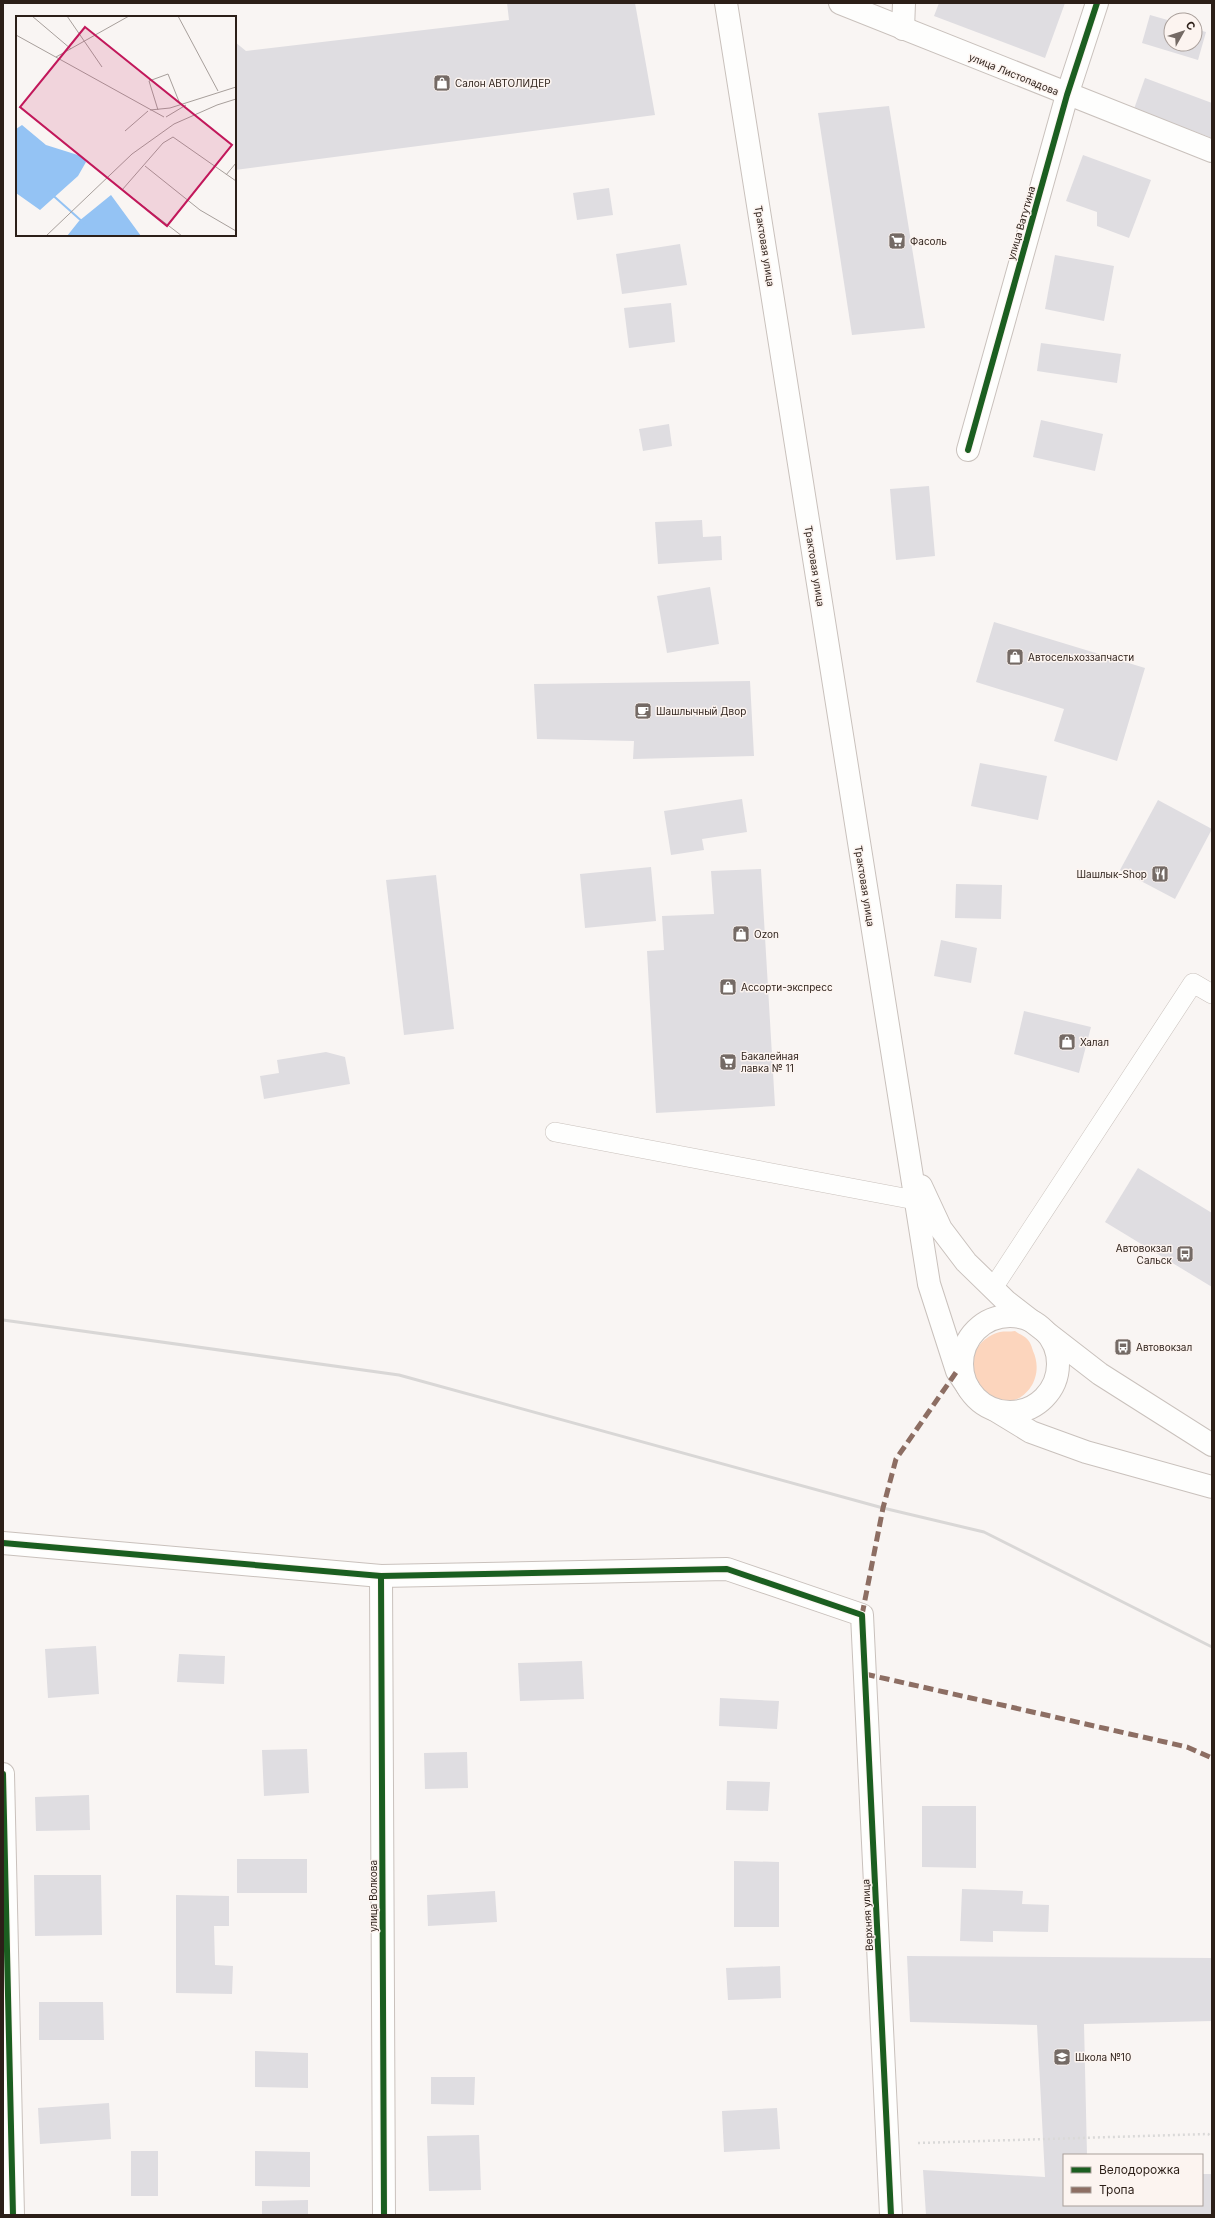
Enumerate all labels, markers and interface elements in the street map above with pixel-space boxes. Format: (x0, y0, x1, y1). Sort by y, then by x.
north arrow (1163, 12, 1203, 52)
inset map (16, 16, 236, 236)
text: С (1183, 18, 1199, 33)
street label: улица Листопадова (967, 50, 1061, 98)
shop icon: Салон АВТОЛИДЕР (432, 73, 452, 93)
place label: Салон АВТОЛИДЕР (455, 77, 551, 89)
street label: улица Ватутина (1005, 185, 1037, 261)
street label: Трактовая улица (753, 205, 777, 287)
supermarket icon: Фасоль (887, 231, 907, 251)
place label: Фасоль (910, 235, 947, 247)
street label: Трактовая улица (803, 525, 827, 607)
shop icon: Автосельхоззапчасти (1005, 647, 1025, 667)
place label: Автосельхоззапчасти (1028, 651, 1134, 663)
cafe icon: Шашлычный Двор (633, 701, 653, 721)
place label: Шашлычный Двор (656, 705, 746, 717)
street label: Трактовая улица (853, 845, 877, 927)
restaurant icon: Шашлык-Shop (1150, 864, 1170, 884)
place label: Шашлык-Shop (1076, 868, 1147, 880)
shop icon: Ozon (731, 924, 751, 944)
place label: Ozon (754, 928, 779, 940)
shop icon: Ассорти-экспресс (718, 977, 738, 997)
place label: Ассорти-экспресс (741, 981, 833, 993)
shop icon: Халал (1057, 1032, 1077, 1052)
place label: Халал (1080, 1036, 1109, 1048)
place label: Бакалейная лавка № 11 (741, 1050, 799, 1074)
supermarket icon: Бакалейная лавка № 11 (718, 1052, 738, 1072)
place label: Автовокзал Сальск (1116, 1242, 1173, 1266)
bus stop icon: Автовокзал Сальск (1175, 1244, 1195, 1264)
bus stop icon: Автовокзал (1113, 1337, 1133, 1357)
place label: Автовокзал (1136, 1341, 1192, 1353)
street label: улица Волкова (367, 1860, 379, 1932)
street label: Верхняя улица (859, 1879, 875, 1951)
school or university icon: Школа №10 (1052, 2047, 1072, 2067)
place label: Школа №10 (1075, 2051, 1131, 2063)
legend (1063, 2154, 1203, 2206)
text: Велодорожка (1099, 2162, 1180, 2177)
text: Тропа (1099, 2182, 1134, 2197)

